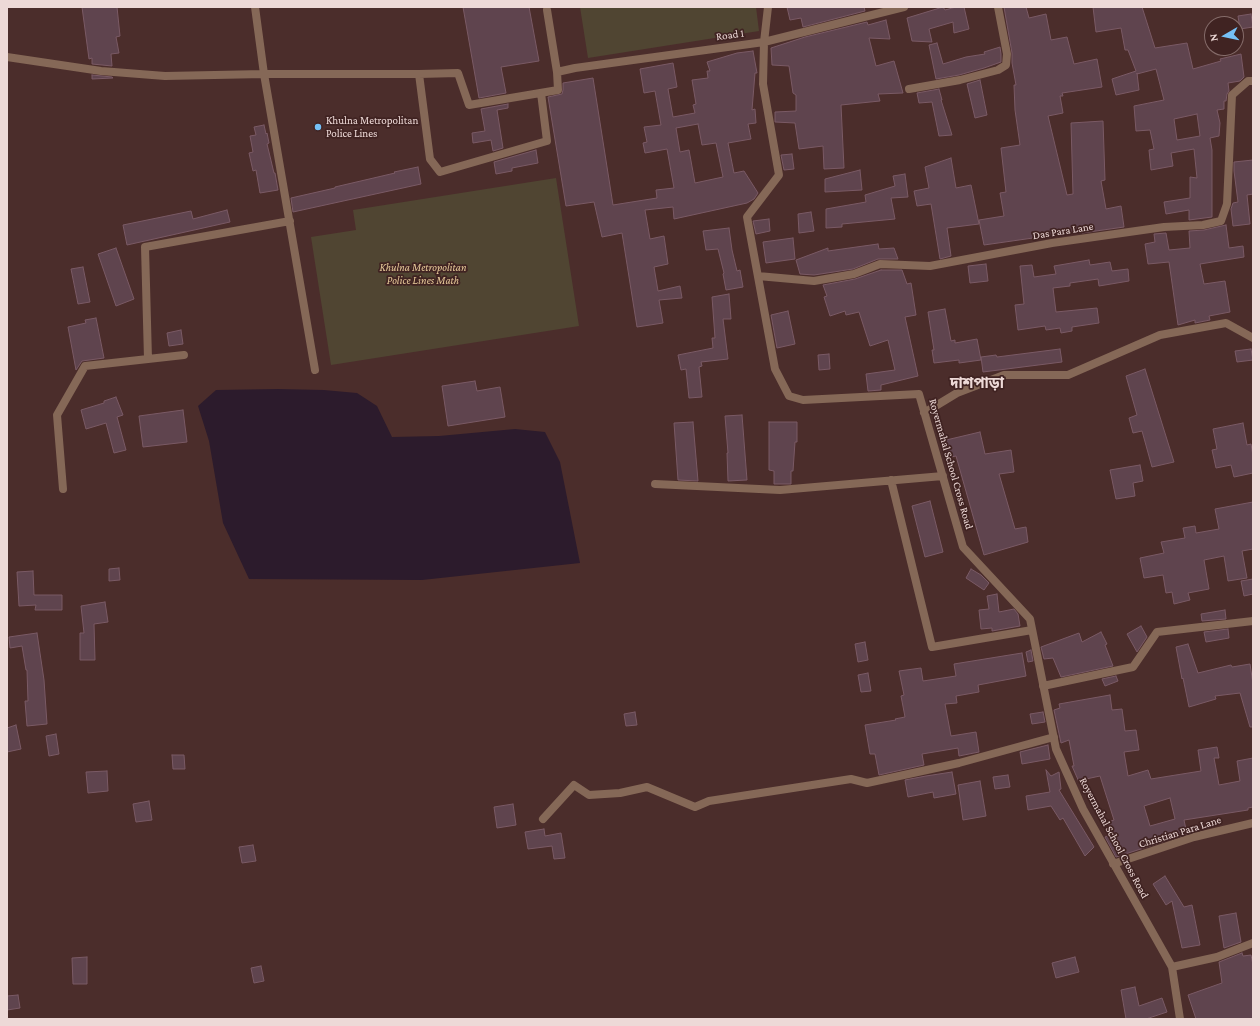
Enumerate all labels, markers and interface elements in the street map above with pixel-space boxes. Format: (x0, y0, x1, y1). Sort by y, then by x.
north arrow (1204, 16, 1244, 56)
street label: Road 1 (715, 27, 745, 43)
text: N (1207, 33, 1220, 42)
place label: Khulna Metropolitan Police Lines (326, 114, 418, 140)
marker: Khulna Metropolitan Police Lines (313, 122, 323, 132)
street label: Das Para Lane (1032, 220, 1094, 242)
park label: Khulna Metropolitan Police Lines Math (379, 261, 467, 287)
district label: দাশপাড়া (950, 374, 1004, 392)
street label: Royermahal School Cross Road (926, 397, 976, 531)
street label: Royermahal School Cross Road (1076, 775, 1152, 901)
street label: Christian Para Lane (1137, 813, 1223, 851)

